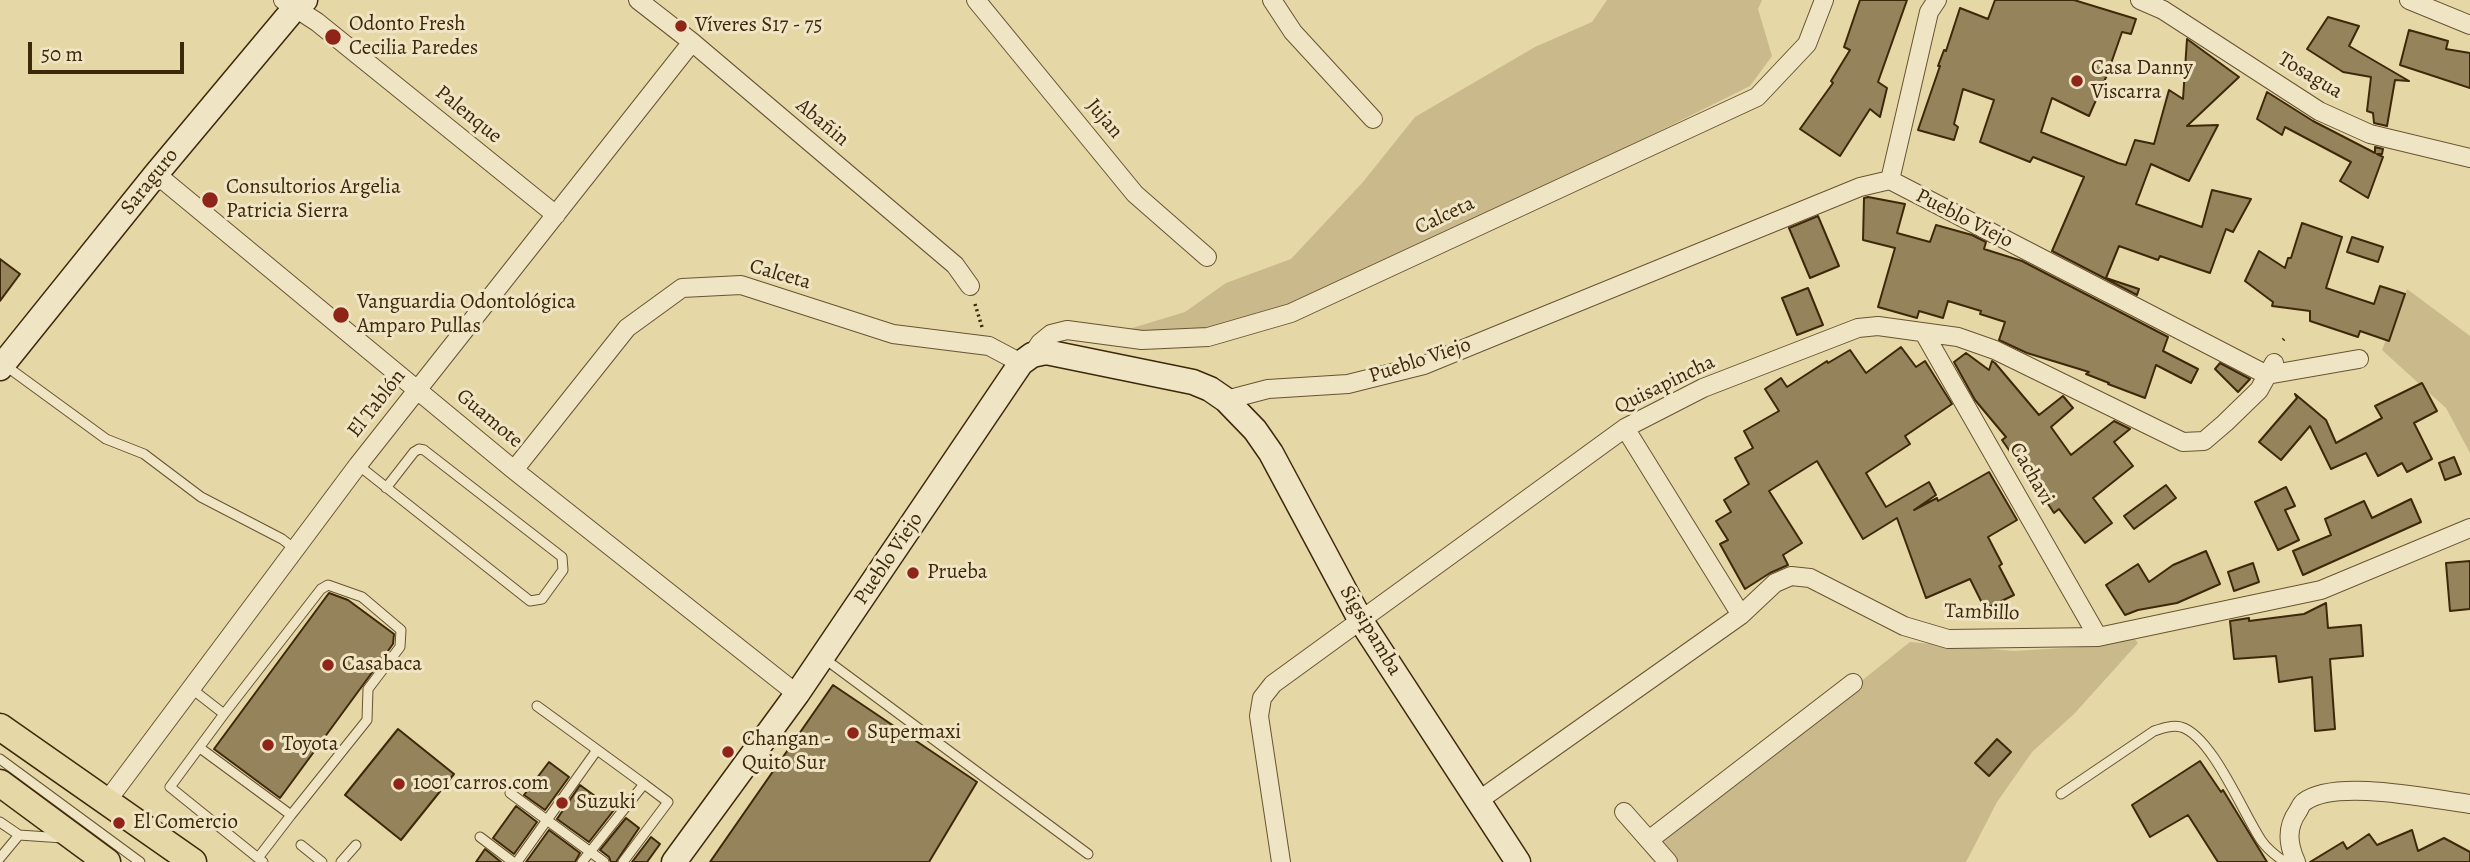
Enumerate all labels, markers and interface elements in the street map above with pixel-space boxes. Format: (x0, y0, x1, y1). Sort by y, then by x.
place label: Odonto Fresh Cecilia Paredes (349, 12, 478, 62)
place label: Víveres S17 - 75 (695, 13, 822, 39)
marker: Víveres S17 - 75 (673, 18, 689, 34)
marker: Odonto Fresh Cecilia Paredes (323, 27, 343, 47)
scale bar (32, 28, 187, 72)
text: 50 m (41, 40, 83, 68)
street label: Tosagua (2273, 47, 2347, 105)
place label: Casa Danny Viscarra (2091, 56, 2193, 106)
marker: Casa Danny Viscarra (2069, 73, 2085, 89)
street label: Palenque (430, 80, 506, 150)
street label: Abañin (790, 94, 854, 152)
street label: Jujan (1080, 94, 1128, 144)
street label: Saraguro (116, 144, 184, 220)
place label: Consultorios Argelia Patricia Sierra (226, 175, 401, 225)
street label: Pueblo Viejo (1911, 184, 2017, 254)
marker: Consultorios Argelia Patricia Sierra (200, 190, 220, 210)
street label: Calceta (1411, 191, 1479, 241)
street label: Calceta (746, 254, 814, 296)
place label: Vanguardia Odontológica Amparo Pullas (357, 290, 576, 340)
marker: Vanguardia Odontológica Amparo Pullas (331, 305, 351, 325)
street label: Pueblo Viejo (1366, 333, 1474, 389)
street label: Quisapincha (1611, 350, 1719, 420)
street label: El Tablón (343, 365, 411, 443)
street label: Guamote (451, 384, 527, 454)
street label: Cachavi (2003, 438, 2059, 510)
street label: Pueblo Viejo (849, 508, 929, 610)
place label: Prueba (927, 560, 988, 586)
marker: Prueba (905, 565, 921, 581)
street label: Sigsipamba (1333, 581, 1407, 681)
street label: Tambillo (1944, 599, 2020, 627)
place label: Casabaca (342, 652, 422, 678)
marker: Casabaca (320, 657, 336, 673)
place label: Supermaxi (867, 720, 961, 746)
marker: Supermaxi (845, 725, 861, 741)
place label: Changan - Quito Sur (742, 727, 831, 777)
place label: Toyota (282, 732, 339, 758)
marker: Toyota (260, 737, 276, 753)
marker: Changan - Quito Sur (720, 744, 736, 760)
place label: 1001 carros.com (413, 771, 549, 797)
marker: 1001 carros.com (391, 776, 407, 792)
place label: Suzuki (576, 790, 636, 816)
marker: Suzuki (554, 795, 570, 811)
place label: El Comercio (133, 810, 238, 836)
marker: El Comercio (111, 815, 127, 831)

